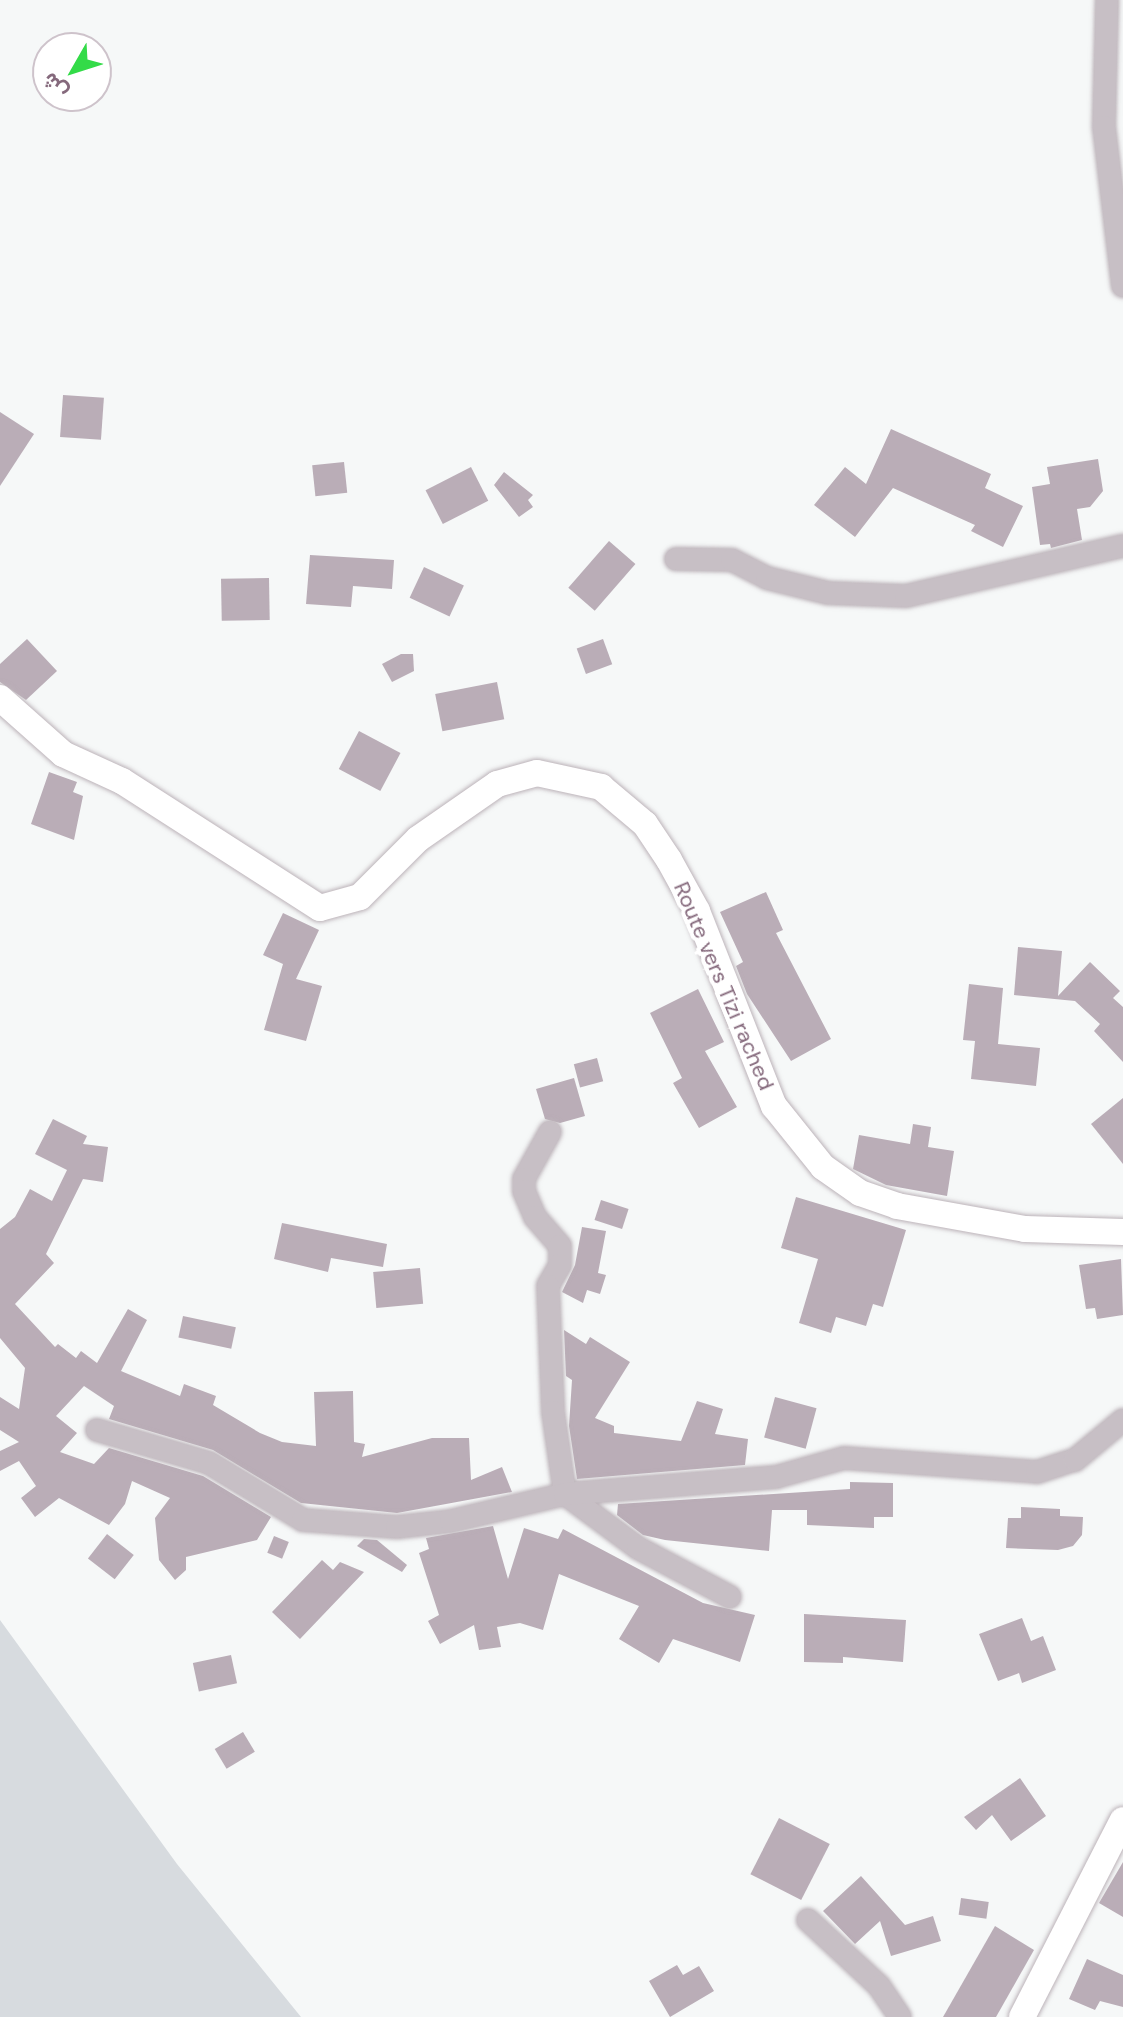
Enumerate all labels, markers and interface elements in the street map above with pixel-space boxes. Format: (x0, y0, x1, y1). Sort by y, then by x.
north arrow (32, 32, 112, 112)
text: ش (35, 67, 74, 106)
street label: Route vers Tizi rached (668, 878, 780, 1094)

